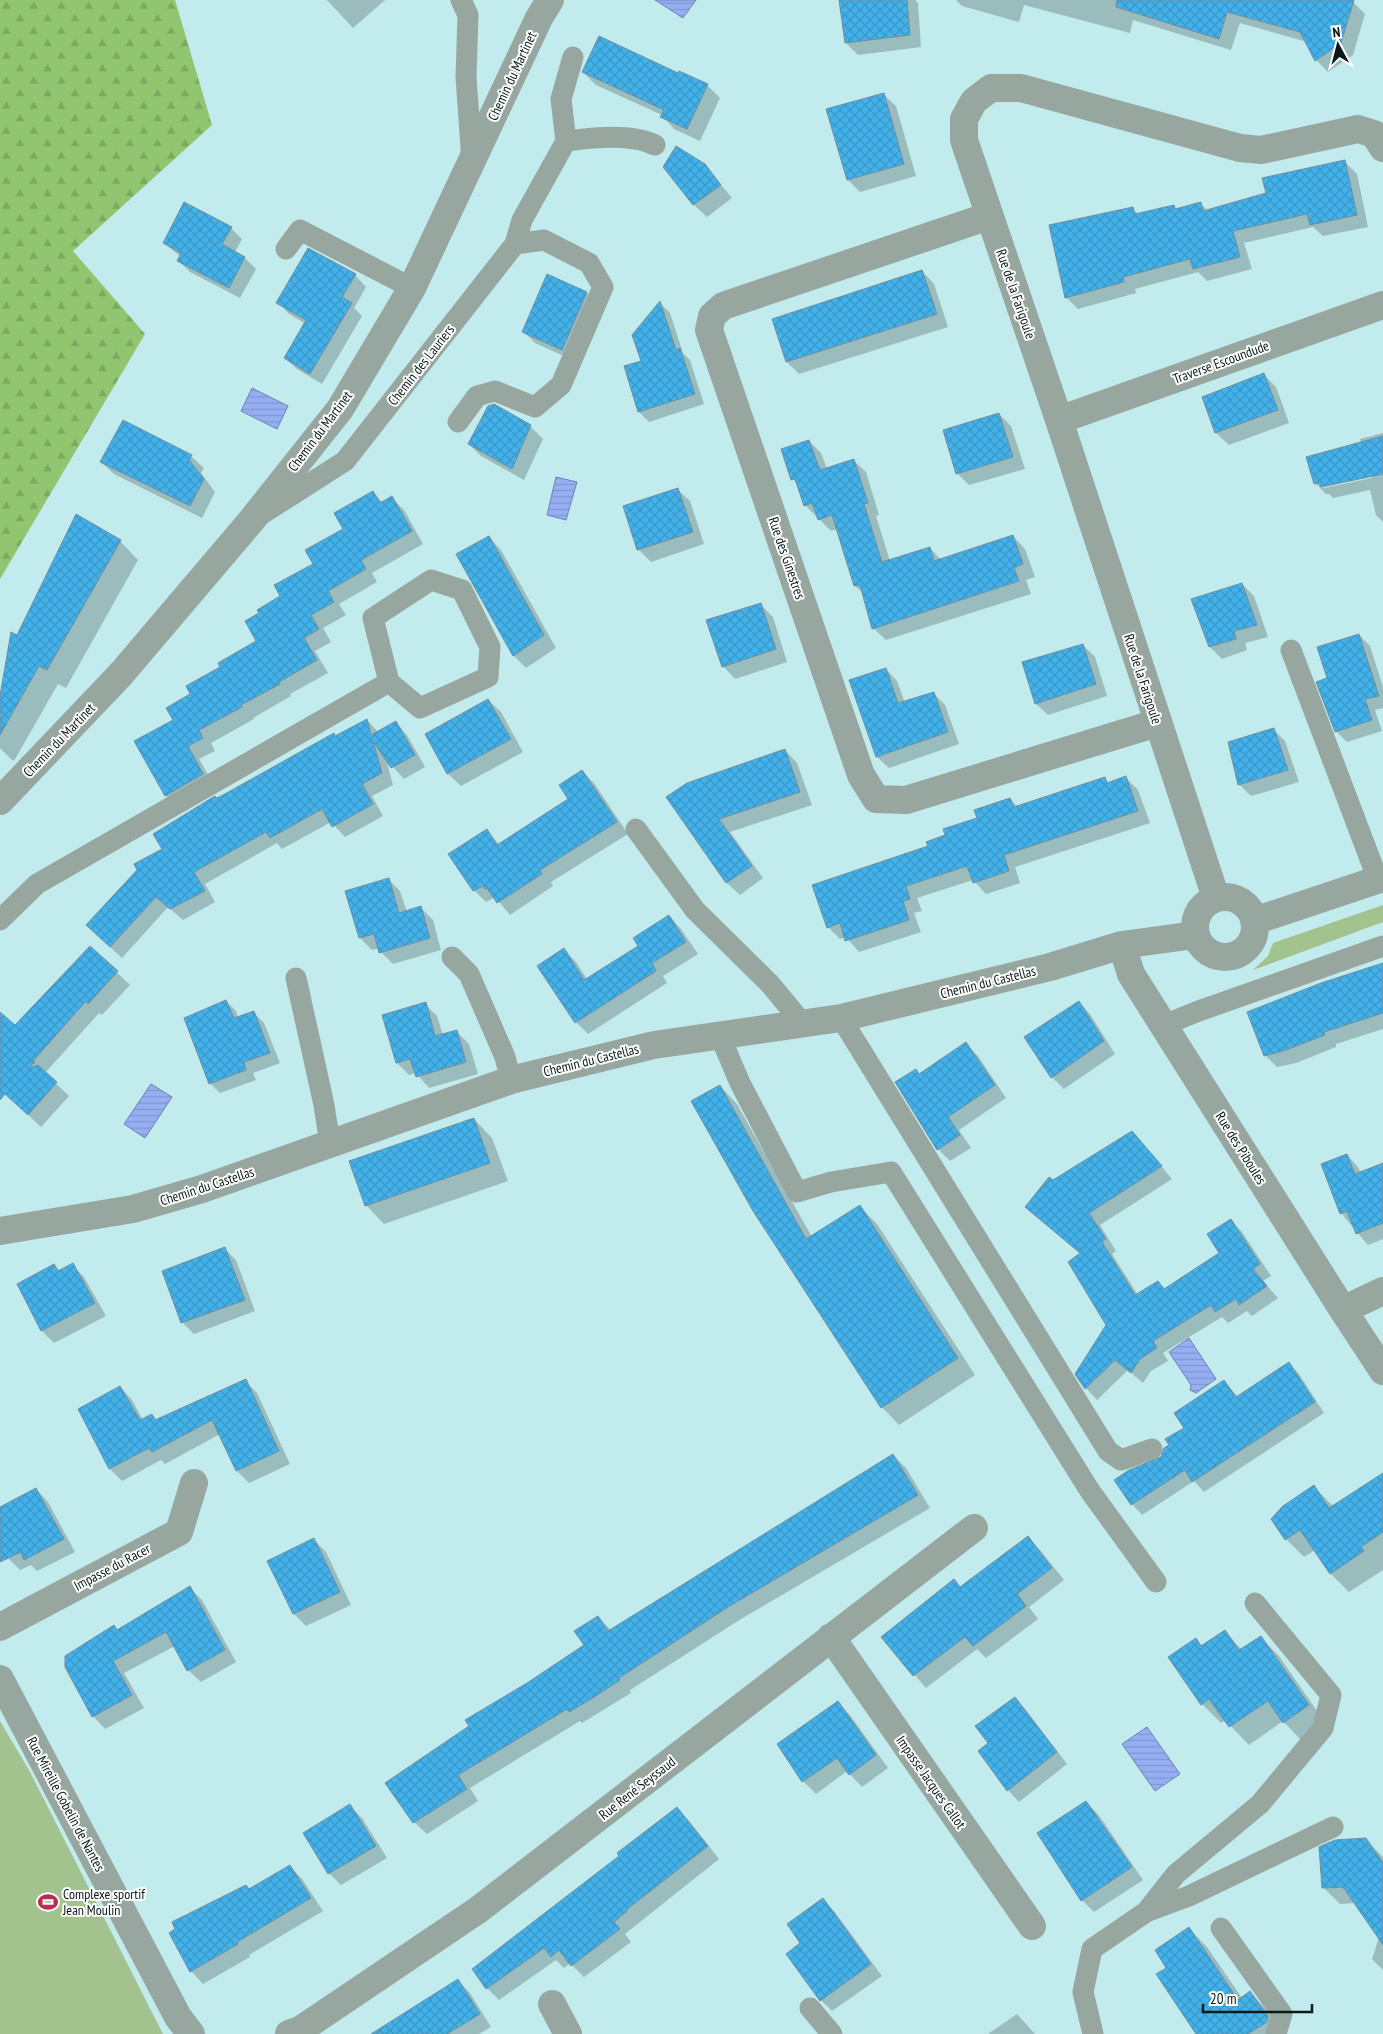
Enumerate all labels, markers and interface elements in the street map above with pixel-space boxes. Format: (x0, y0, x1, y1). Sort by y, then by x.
north arrow (1313, 20, 1363, 70)
text: N (1332, 23, 1341, 41)
street label: Chemin du Martinet (484, 29, 541, 123)
street label: Rue de la Farigoule (992, 247, 1040, 341)
street label: Chemin des Lauriers (384, 321, 458, 409)
street label: Traverse Escoundude (1171, 336, 1272, 388)
street label: Chemin du Martinet (284, 387, 356, 475)
street label: Rue des Ginestres (765, 514, 810, 602)
street label: Rue de la Farigoule (1120, 632, 1166, 727)
street label: Chemin du Martinet (19, 699, 99, 781)
street label: Chemin du Castellas (938, 961, 1038, 1003)
street label: Chemin du Castellas (541, 1039, 641, 1081)
street label: Rue des Piboules (1212, 1108, 1271, 1188)
street label: Chemin du Castellas (158, 1162, 256, 1210)
street label: Impasse du Racer (71, 1539, 153, 1595)
street label: Impasse Jacques Callot (892, 1732, 970, 1832)
street label: Rue Mireille Gobelin de Nantes (23, 1734, 109, 1875)
street label: Rue René Seyssaud (595, 1752, 679, 1824)
place label: Complexe sportif Jean Moulin (62, 1885, 145, 1919)
sports icon: Complexe sportif Jean Moulin (37, 1891, 59, 1913)
scale bar (1203, 1982, 1312, 2014)
text: 20 m (1210, 1989, 1236, 2008)

